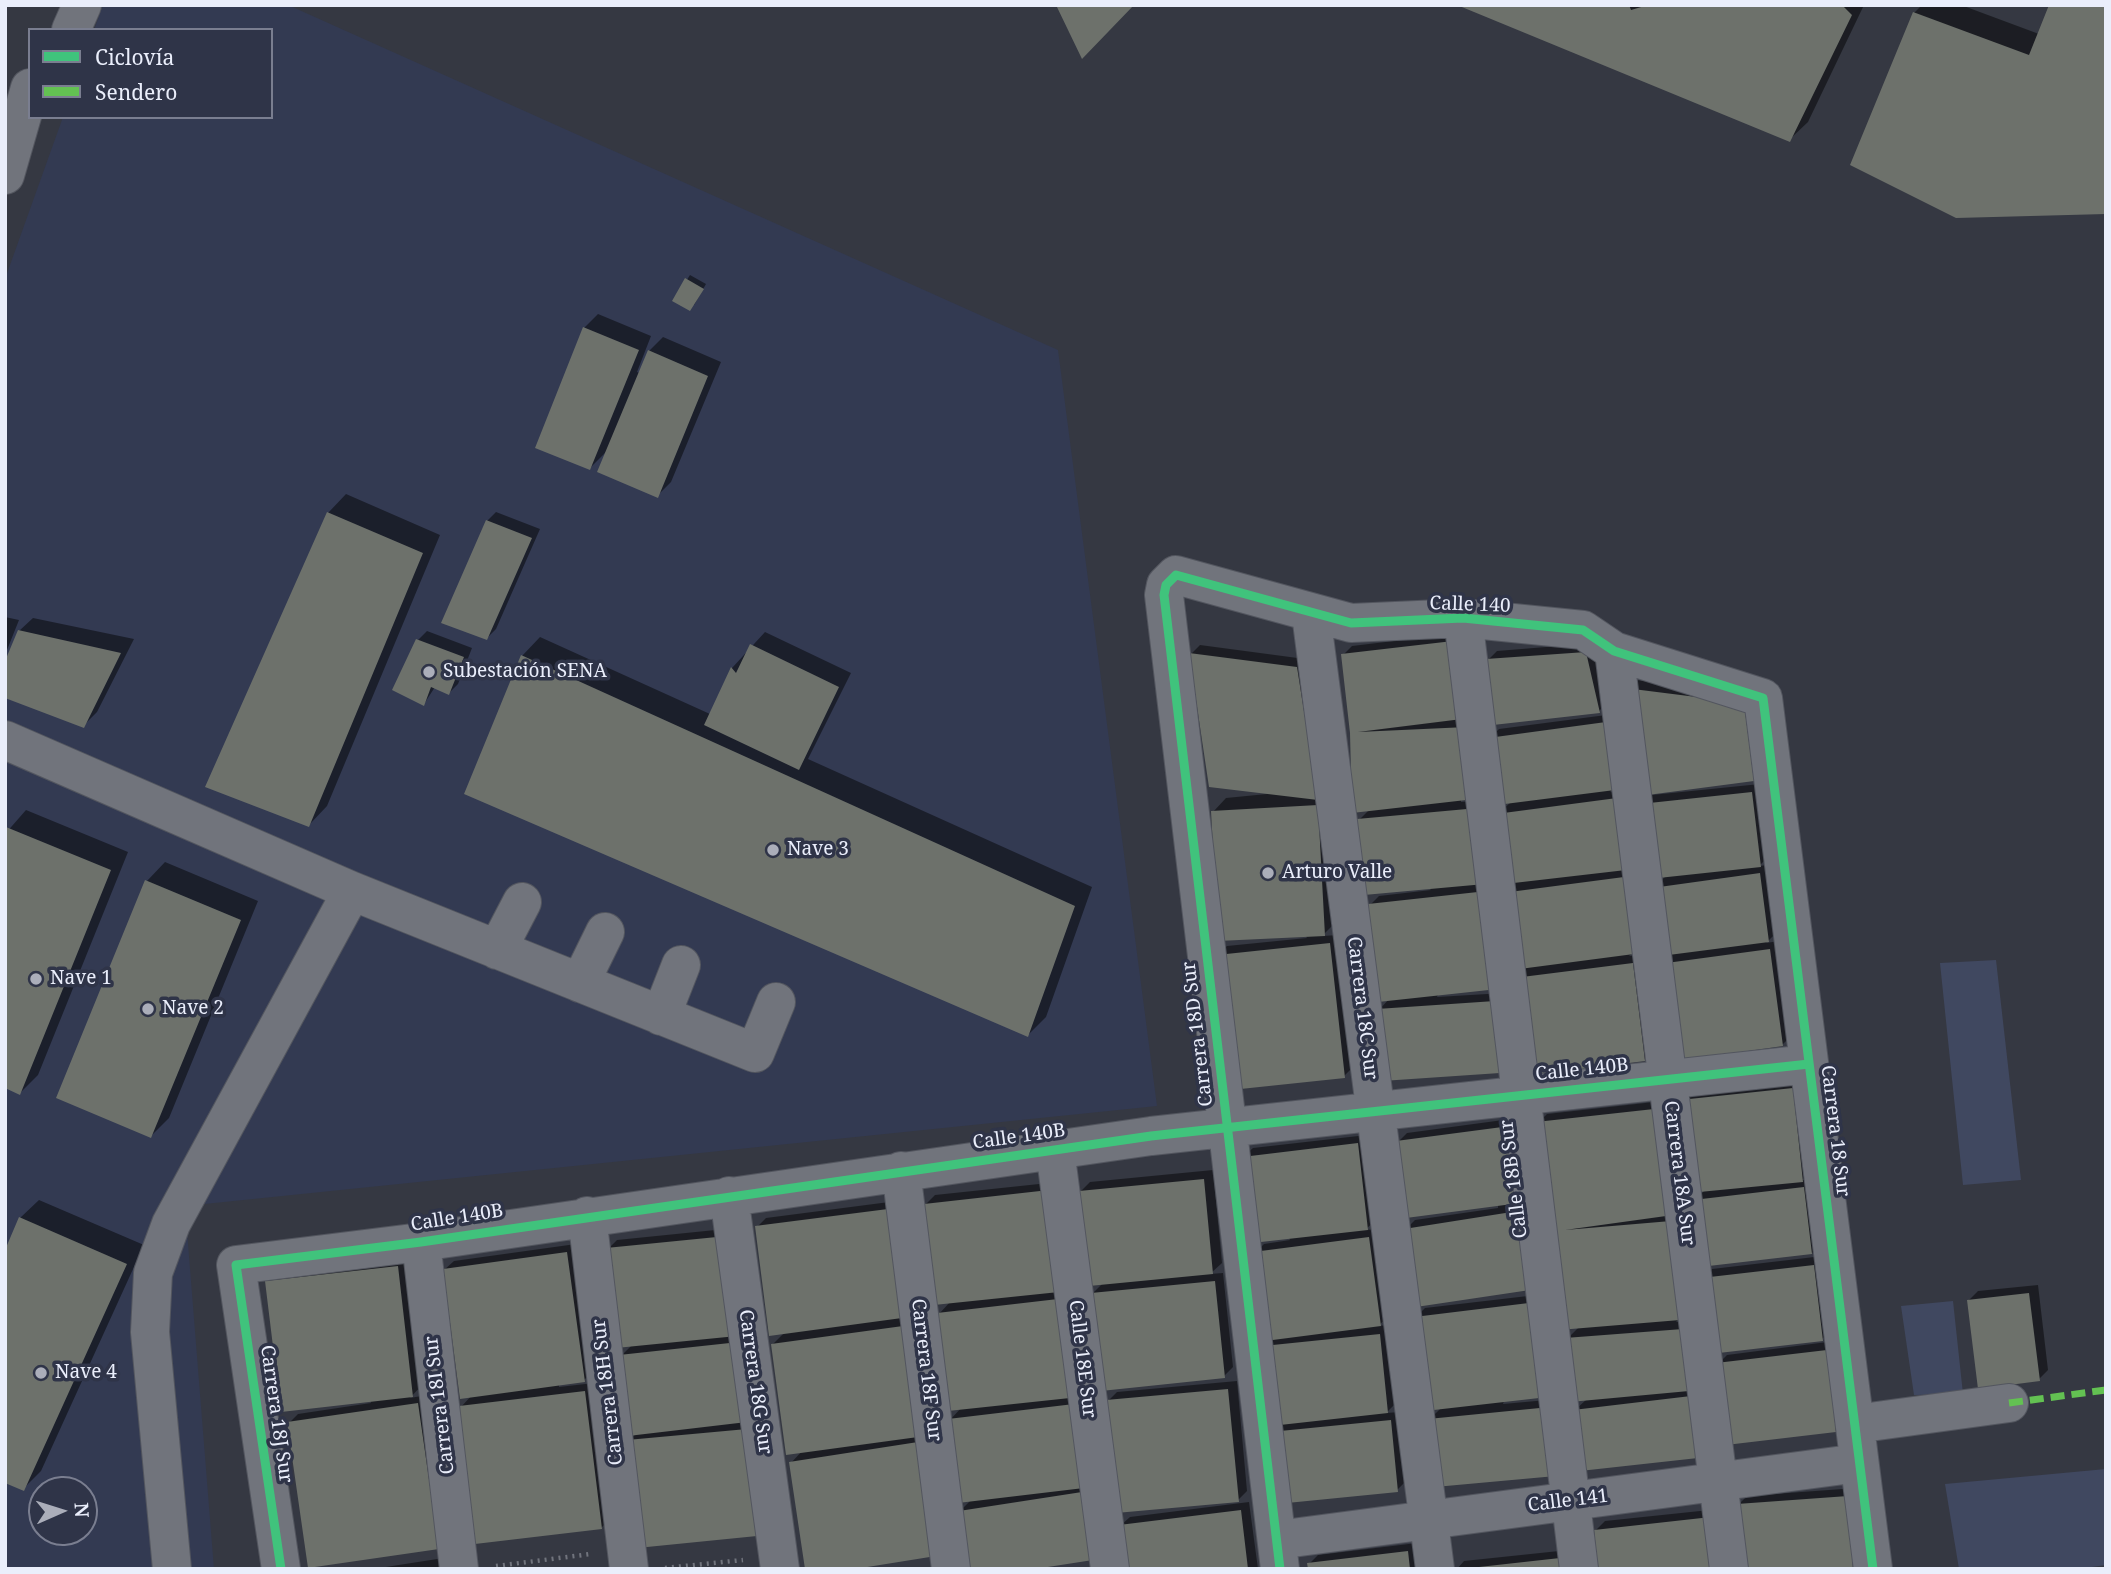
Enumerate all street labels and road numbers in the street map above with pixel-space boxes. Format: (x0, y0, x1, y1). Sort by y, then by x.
street label: Calle 140 (1429, 592, 1511, 618)
street label: Carrera 18C Sur (1342, 935, 1382, 1081)
street label: Carrera 18D Sur (1178, 960, 1218, 1108)
street label: Calle 140B (1534, 1054, 1630, 1086)
street label: Carrera 18 Sur (1816, 1064, 1854, 1198)
street label: Carrera 18A Sur (1659, 1099, 1699, 1247)
street label: Calle 18B Sur (1495, 1118, 1533, 1240)
street label: Calle 140B (971, 1119, 1067, 1155)
street label: Calle 140B (409, 1199, 505, 1237)
street label: Carrera 18F Sur (906, 1297, 946, 1443)
street label: Calle 18E Sur (1063, 1299, 1101, 1419)
street label: Carrera 18G Sur (734, 1308, 776, 1456)
street label: Carrera 18H Sur (588, 1318, 628, 1466)
street label: Carrera 18I Sur (420, 1335, 460, 1475)
street label: Carrera 18J Sur (255, 1344, 297, 1484)
street label: Calle 141 (1526, 1485, 1610, 1517)

